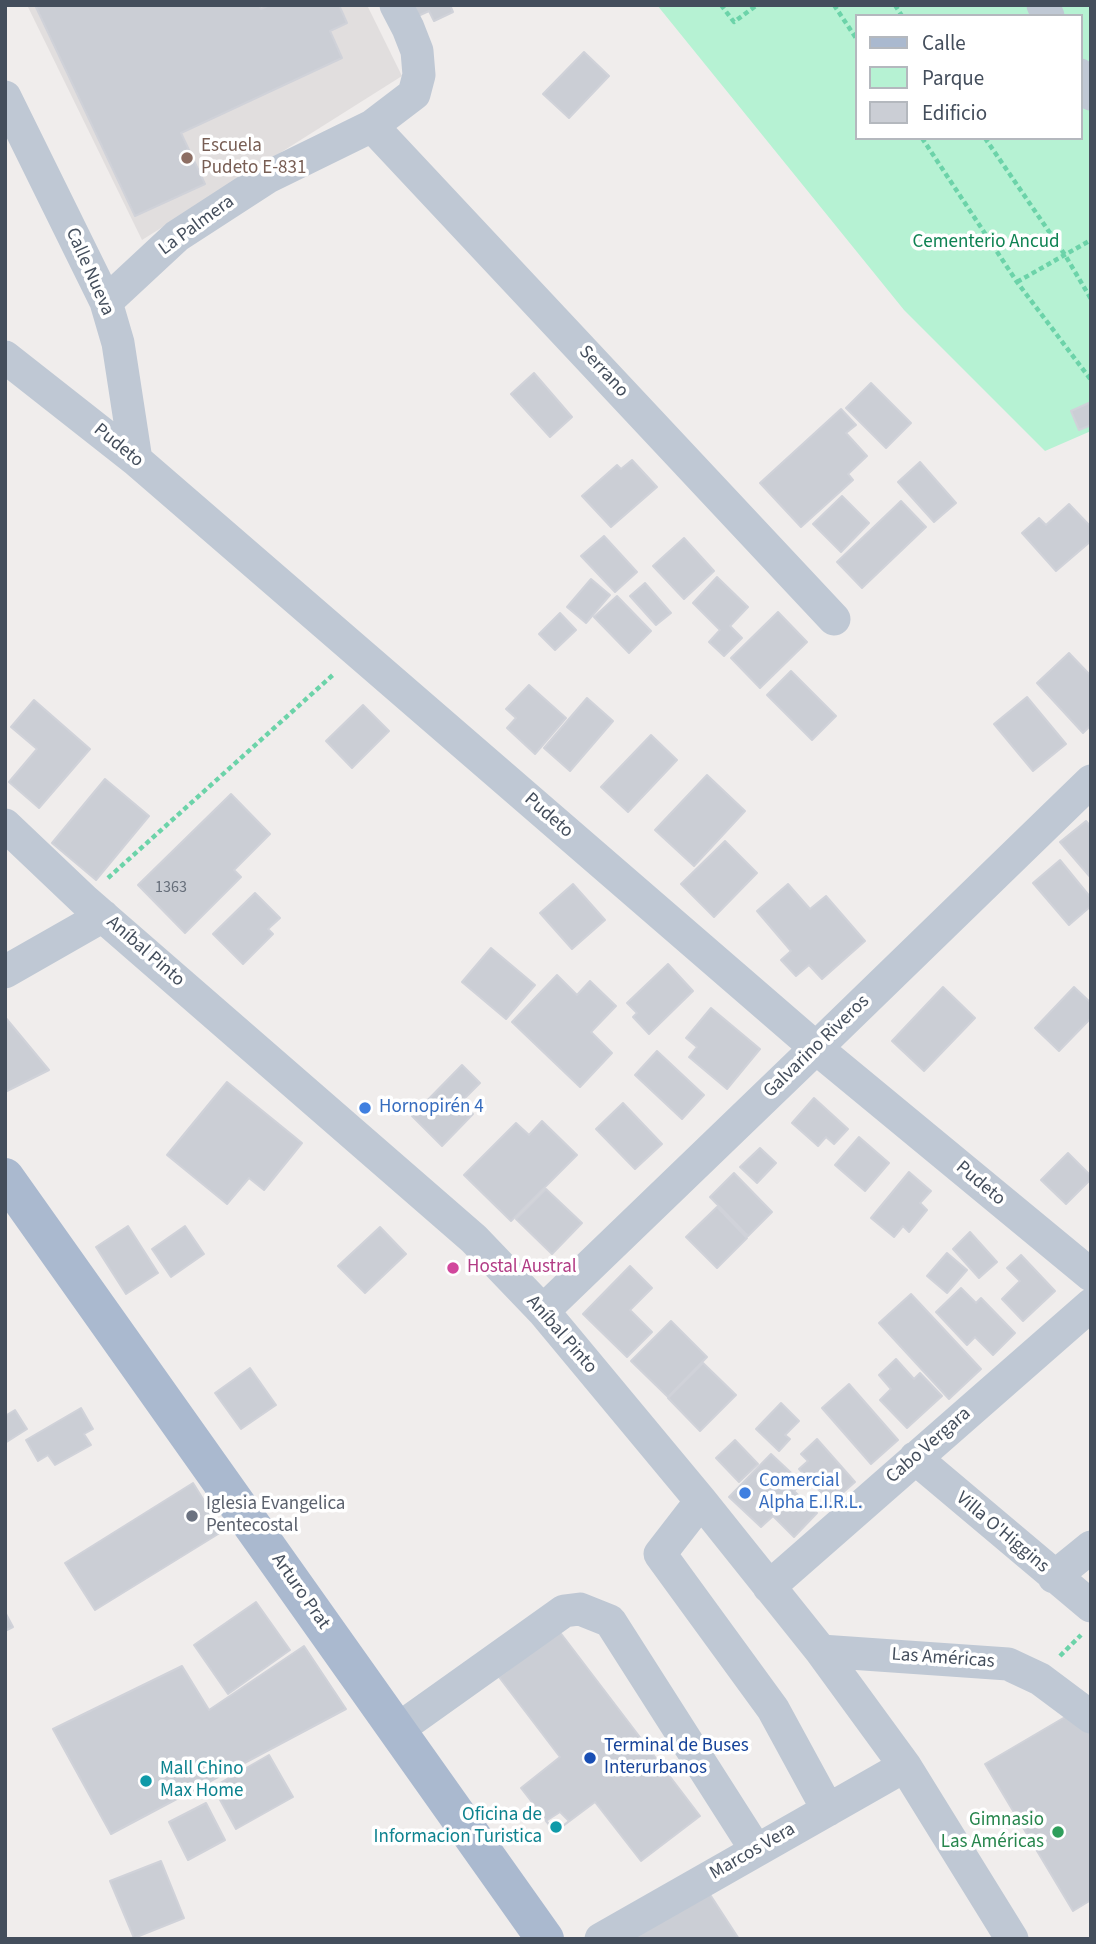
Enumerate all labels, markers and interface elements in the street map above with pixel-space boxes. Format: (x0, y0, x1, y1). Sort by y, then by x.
legend (855, 14, 1082, 140)
text: Calle (922, 28, 966, 58)
text: Parque (922, 63, 984, 93)
text: Edificio (922, 98, 987, 128)
place label: Escuela Pudeto E-831 (201, 136, 306, 180)
marker: Escuela Pudeto E-831 (179, 150, 195, 166)
street label: La Palmera (155, 191, 239, 261)
street label: Calle Nueva (60, 225, 118, 319)
park label: Cementerio Ancud (912, 232, 1060, 254)
street label: Serrano (573, 341, 633, 403)
street label: Pudeto (89, 419, 147, 473)
street label: Pudeto (519, 789, 577, 843)
house number: 1363 (155, 878, 187, 898)
street label: Aníbal Pinto (101, 912, 189, 992)
street label: Galvarino Riveros (759, 991, 875, 1103)
place label: Hornopirén 4 (379, 1097, 484, 1119)
marker: Hornopirén 4 (357, 1100, 373, 1116)
street label: Pudeto (951, 1157, 1009, 1211)
place label: Hostal Austral (467, 1257, 577, 1279)
marker: Hostal Austral (445, 1260, 461, 1276)
street label: Aníbal Pinto (521, 1291, 601, 1379)
street label: Cabo Vergara (882, 1403, 976, 1489)
place label: Comercial Alpha E.I.R.L. (759, 1471, 862, 1515)
marker: Comercial Alpha E.I.R.L. (737, 1485, 753, 1501)
street label: Villa O'Higgins (951, 1488, 1053, 1578)
place label: Iglesia Evangelica Pentecostal (206, 1494, 345, 1538)
marker: Iglesia Evangelica Pentecostal (184, 1508, 200, 1524)
street label: Arturo Prat (266, 1550, 334, 1634)
street label: Las Américas (891, 1644, 995, 1674)
place label: Terminal de Buses Interurbanos (604, 1736, 749, 1780)
marker: Terminal de Buses Interurbanos (582, 1750, 598, 1766)
place label: Mall Chino Max Home (160, 1759, 244, 1803)
marker: Mall Chino Max Home (138, 1773, 154, 1789)
place label: Oficina de Informacion Turistica (374, 1805, 542, 1849)
place label: Gimnasio Las Américas (941, 1810, 1044, 1854)
street label: Marcos Vera (706, 1818, 800, 1886)
marker: Oficina de Informacion Turistica (548, 1819, 564, 1835)
marker: Gimnasio Las Américas (1050, 1824, 1066, 1840)

